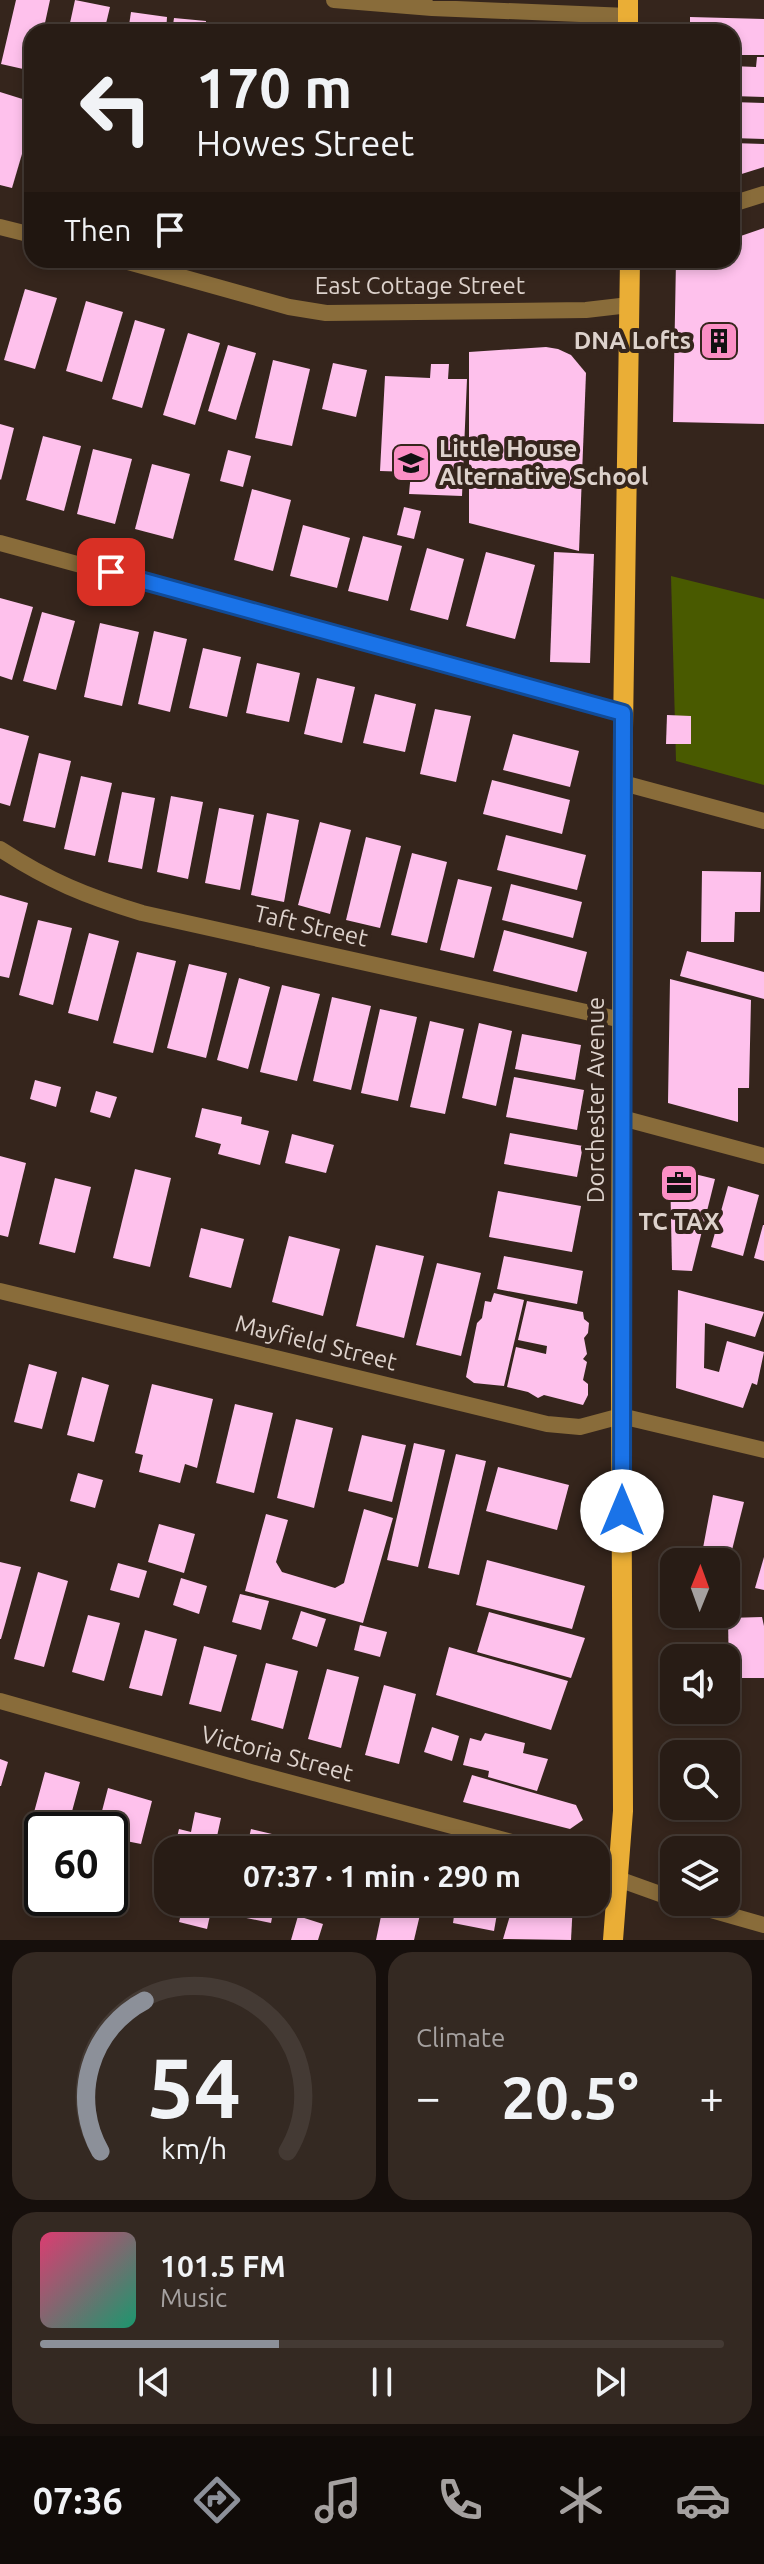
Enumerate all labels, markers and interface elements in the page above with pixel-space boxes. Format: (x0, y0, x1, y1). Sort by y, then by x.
icon: left (64, 56, 168, 160)
text: 170 m (196, 56, 352, 119)
text: Howes Street (196, 122, 414, 163)
icon: arrive (148, 208, 192, 252)
text: Then (64, 213, 132, 247)
street label: East Cottage Street (315, 272, 526, 299)
building icon: DNA Lofts (698, 320, 740, 362)
place label: DNA Lofts (574, 327, 691, 354)
place label: Little House Alternative School (439, 435, 648, 490)
school or university icon: Little House Alternative School (390, 442, 432, 484)
pin (77, 538, 145, 606)
icon: arrive (89, 550, 133, 594)
street label: Taft Street (252, 899, 371, 952)
street label: Dorchester Avenue (582, 997, 609, 1203)
office icon: TC TAX (658, 1162, 700, 1204)
place label: TC TAX (638, 1208, 720, 1235)
street label: Mayfield Street (232, 1309, 400, 1376)
position arrow (580, 1469, 664, 1553)
north arrow (660, 1548, 740, 1628)
map controls (660, 1548, 740, 1916)
button: sound (660, 1644, 740, 1724)
street label: Victoria Street (198, 1720, 357, 1787)
button: search (660, 1740, 740, 1820)
speed limit sign: 60 (24, 1812, 128, 1916)
button: layers (660, 1836, 740, 1916)
text: 07:37 · 1 min · 290 m (243, 1859, 521, 1893)
text: Climate (416, 2023, 505, 2052)
text: 54 (147, 2040, 241, 2134)
text: 20.5° (501, 2063, 639, 2130)
text: − (416, 2072, 441, 2121)
text: + (699, 2072, 724, 2121)
text: km/h (161, 2132, 227, 2164)
text: 101.5 FM (160, 2249, 286, 2283)
text: Music (160, 2283, 227, 2312)
icon: previous (132, 2360, 176, 2404)
icon: pause (360, 2360, 404, 2404)
icon: next (588, 2360, 632, 2404)
icon: directions (189, 2472, 245, 2528)
icon: music (310, 2472, 366, 2528)
icon: phone (432, 2472, 488, 2528)
icon: climate (553, 2472, 609, 2528)
icon: car (675, 2472, 731, 2528)
text: 07:36 (33, 2480, 123, 2521)

